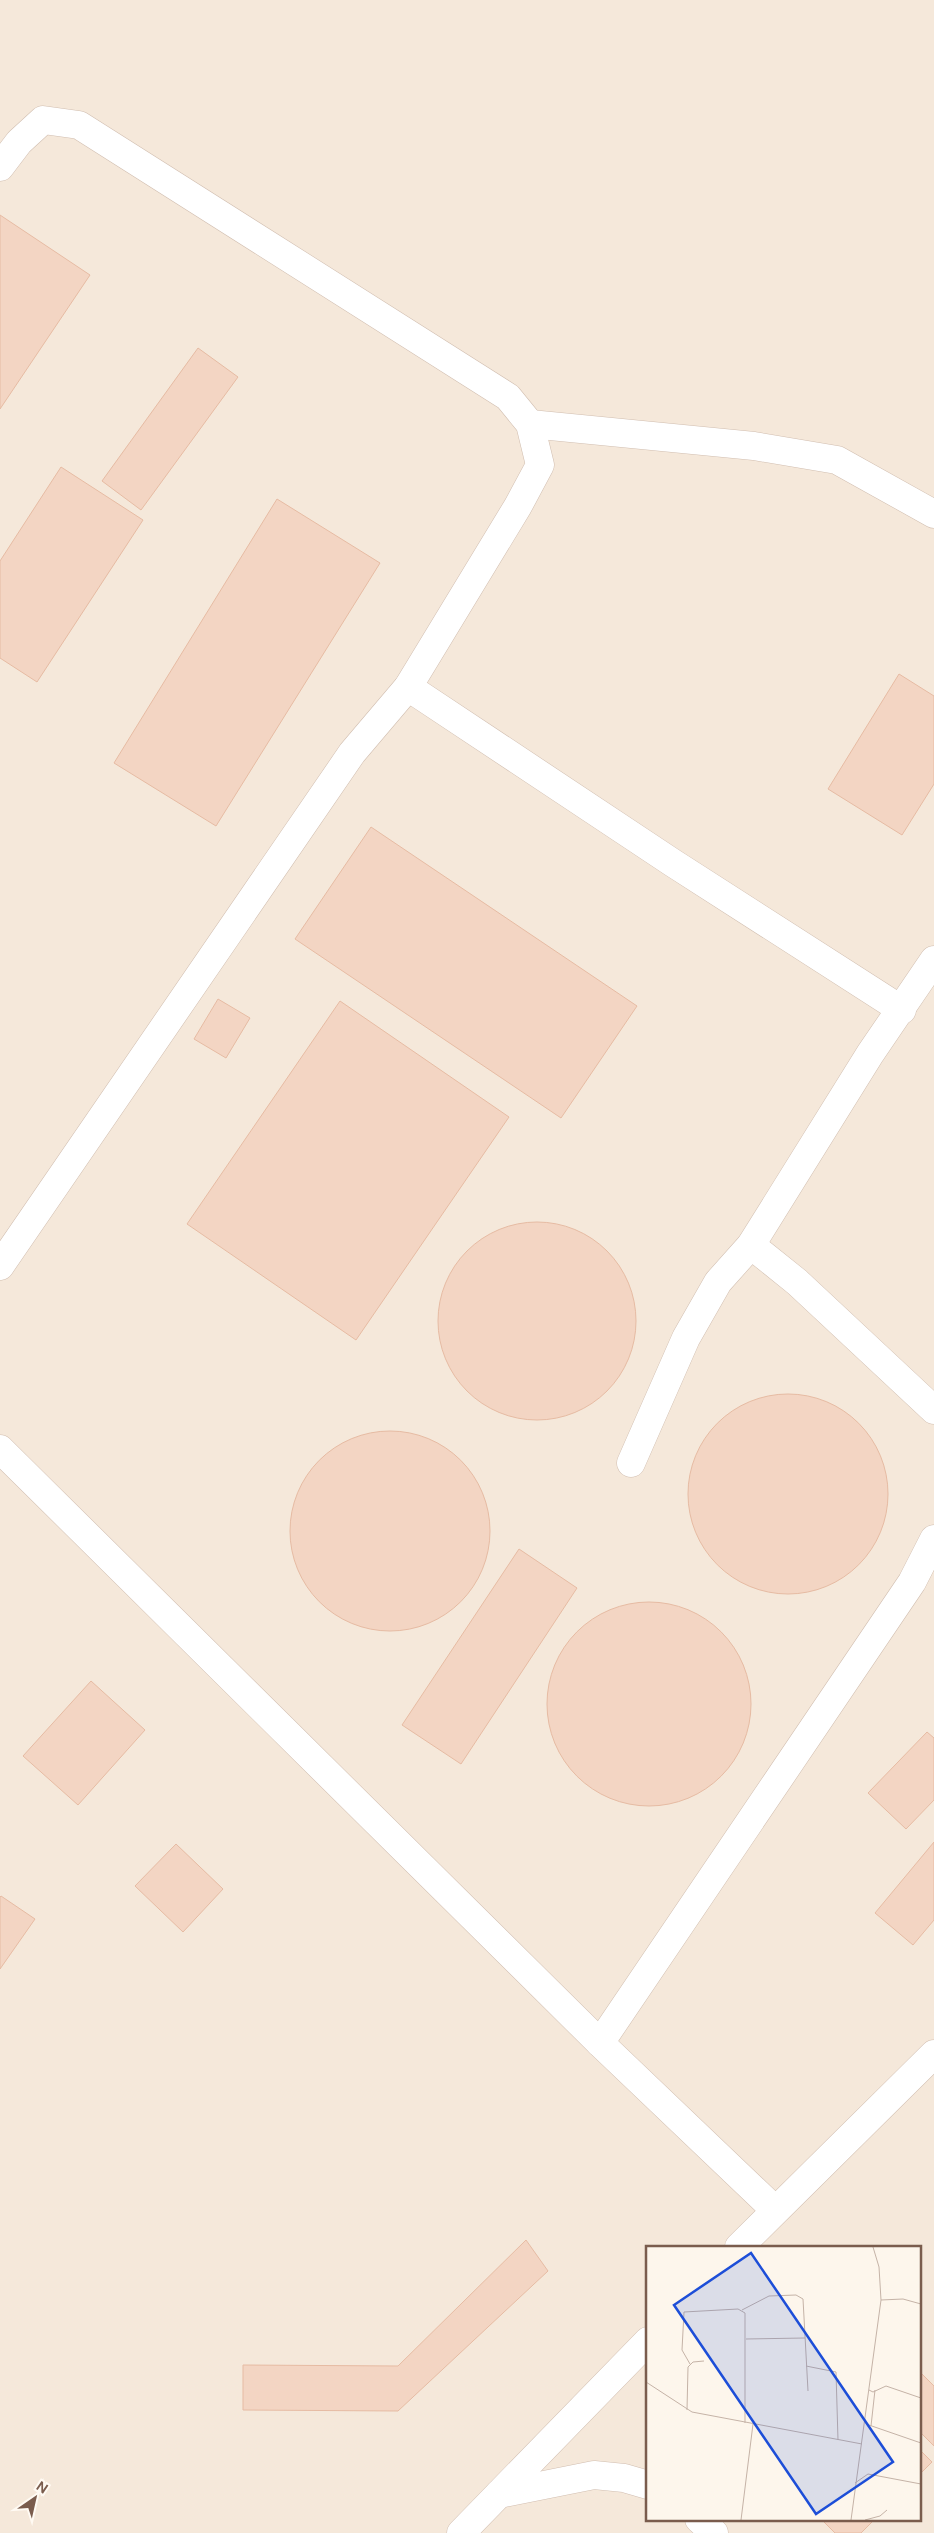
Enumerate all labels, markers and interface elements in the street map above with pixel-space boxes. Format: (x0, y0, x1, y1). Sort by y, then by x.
inset map (646, 2246, 922, 2520)
north arrow (10, 2473, 60, 2523)
text: N (33, 2477, 52, 2498)

